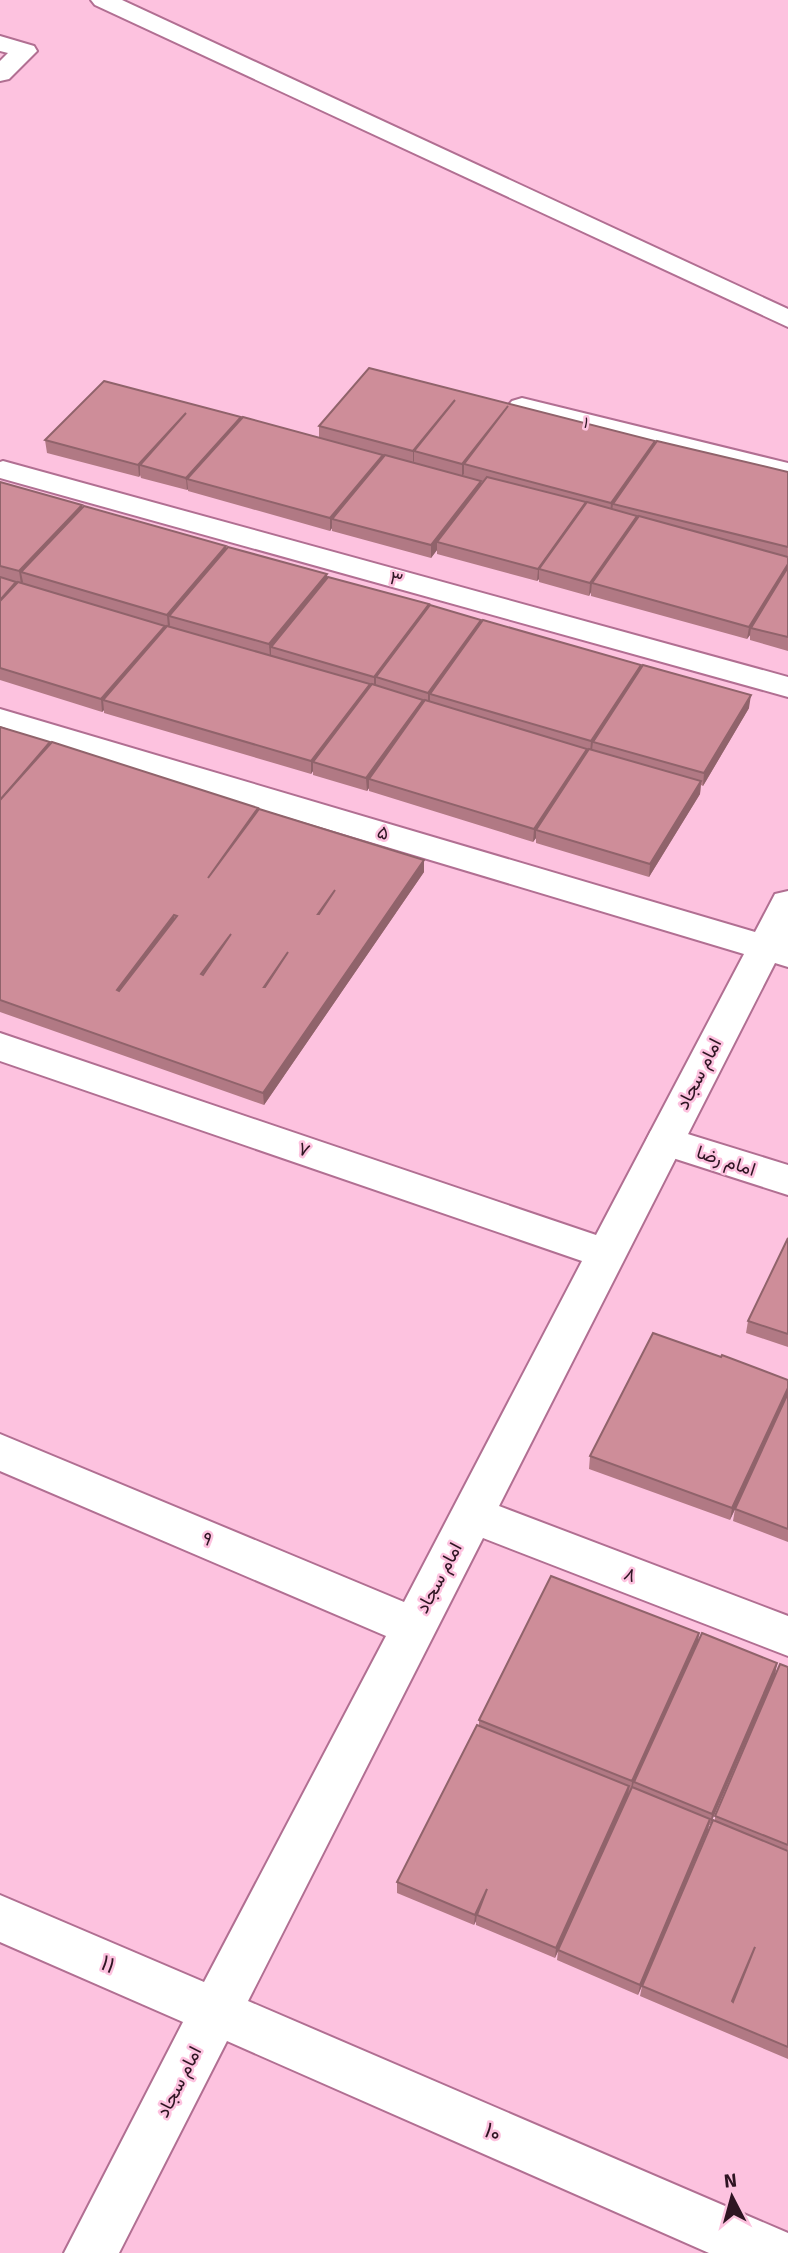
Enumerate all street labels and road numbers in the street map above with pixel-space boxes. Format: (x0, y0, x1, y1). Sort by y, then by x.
street label: ۱ (581, 413, 591, 433)
street label: ۳ (387, 566, 405, 592)
street label: ۵ (374, 820, 392, 846)
street label: امام سجاد (671, 1034, 727, 1114)
street label: ۷ (295, 1137, 313, 1163)
street label: امام رضا (693, 1140, 759, 1182)
street label: ۹ (198, 1526, 216, 1552)
street label: امام سجاد (410, 1538, 468, 1618)
street label: ۸ (620, 1562, 640, 1588)
street label: ۱۱ (96, 1948, 120, 1980)
street label: امام سجاد (151, 2042, 207, 2122)
street label: ۱۰ (480, 2115, 506, 2149)

